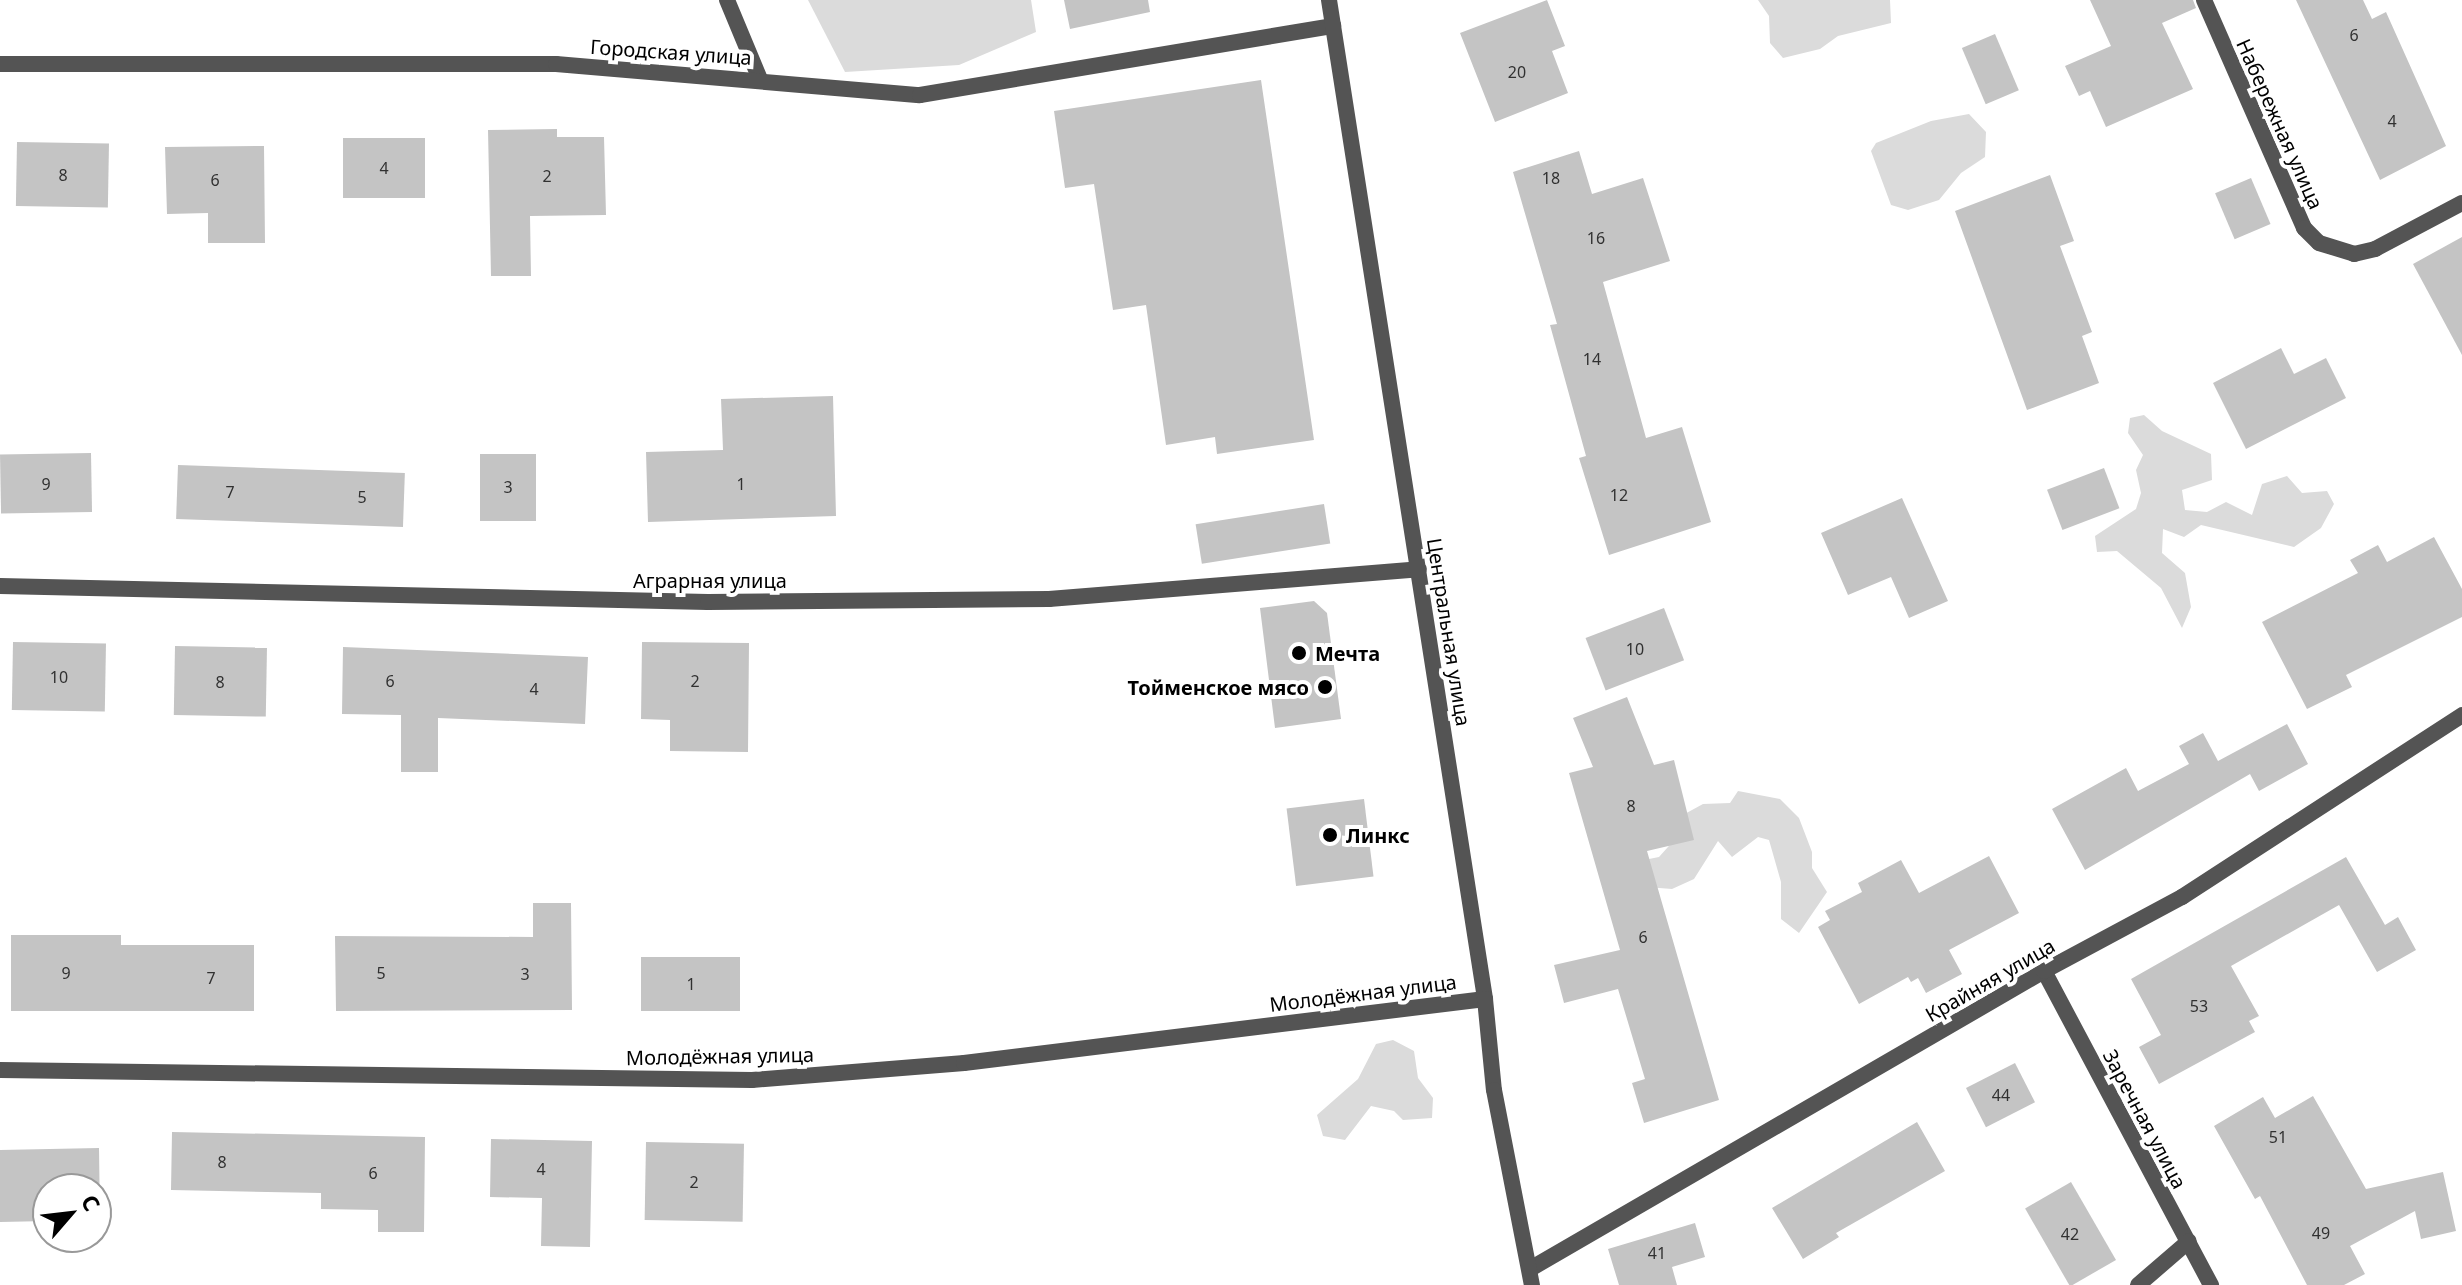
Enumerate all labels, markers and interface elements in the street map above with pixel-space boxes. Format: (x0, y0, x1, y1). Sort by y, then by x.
house number: 6 (2349, 25, 2359, 45)
street label: Городская улица (589, 34, 753, 70)
street label: Набережная улица (2232, 35, 2328, 213)
house number: 20 (1508, 62, 1526, 82)
house number: 4 (2387, 111, 2397, 131)
house number: 4 (379, 158, 389, 178)
house number: 8 (58, 165, 68, 185)
house number: 2 (542, 166, 552, 186)
house number: 18 (1542, 168, 1560, 188)
house number: 6 (210, 170, 220, 190)
house number: 16 (1587, 228, 1605, 248)
house number: 14 (1583, 349, 1601, 369)
house number: 9 (41, 474, 51, 494)
house number: 1 (736, 474, 746, 494)
house number: 3 (503, 477, 513, 497)
house number: 7 (225, 482, 235, 502)
house number: 12 (1610, 485, 1628, 505)
house number: 5 (357, 487, 367, 507)
street label: Центральная улица (1422, 536, 1476, 728)
street label: Аграрная улица (633, 568, 787, 592)
house number: 10 (1626, 639, 1644, 659)
place label: Мечта (1315, 641, 1380, 665)
marker: Мечта (1290, 644, 1308, 662)
house number: 10 (50, 667, 68, 687)
house number: 6 (385, 671, 395, 691)
house number: 2 (690, 671, 700, 691)
house number: 8 (215, 672, 225, 692)
place label: Тойменское мясо (1128, 675, 1309, 699)
marker: Тойменское мясо (1316, 678, 1334, 696)
house number: 4 (529, 679, 539, 699)
house number: 8 (1626, 796, 1636, 816)
place label: Линкс (1346, 823, 1410, 847)
marker: Линкс (1321, 826, 1339, 844)
house number: 6 (1638, 927, 1648, 947)
street label: Крайняя улица (1921, 933, 2059, 1027)
house number: 9 (61, 963, 71, 983)
house number: 5 (376, 963, 386, 983)
house number: 3 (520, 964, 530, 984)
house number: 7 (206, 968, 216, 988)
street label: Молодёжная улица (1268, 970, 1458, 1016)
house number: 1 (686, 974, 696, 994)
house number: 53 (2190, 996, 2208, 1016)
street label: Молодёжная улица (626, 1042, 814, 1070)
street label: Заречная улица (2098, 1045, 2192, 1193)
house number: 44 (1992, 1085, 2010, 1105)
house number: 51 (2269, 1127, 2287, 1147)
house number: 8 (217, 1152, 227, 1172)
house number: 4 (536, 1159, 546, 1179)
house number: 6 (368, 1163, 378, 1183)
house number: 2 (689, 1172, 699, 1192)
north arrow (32, 1173, 112, 1253)
text: С (75, 1189, 108, 1216)
house number: 49 (2312, 1223, 2330, 1243)
house number: 42 (2061, 1224, 2079, 1244)
house number: 41 (1648, 1243, 1666, 1263)

